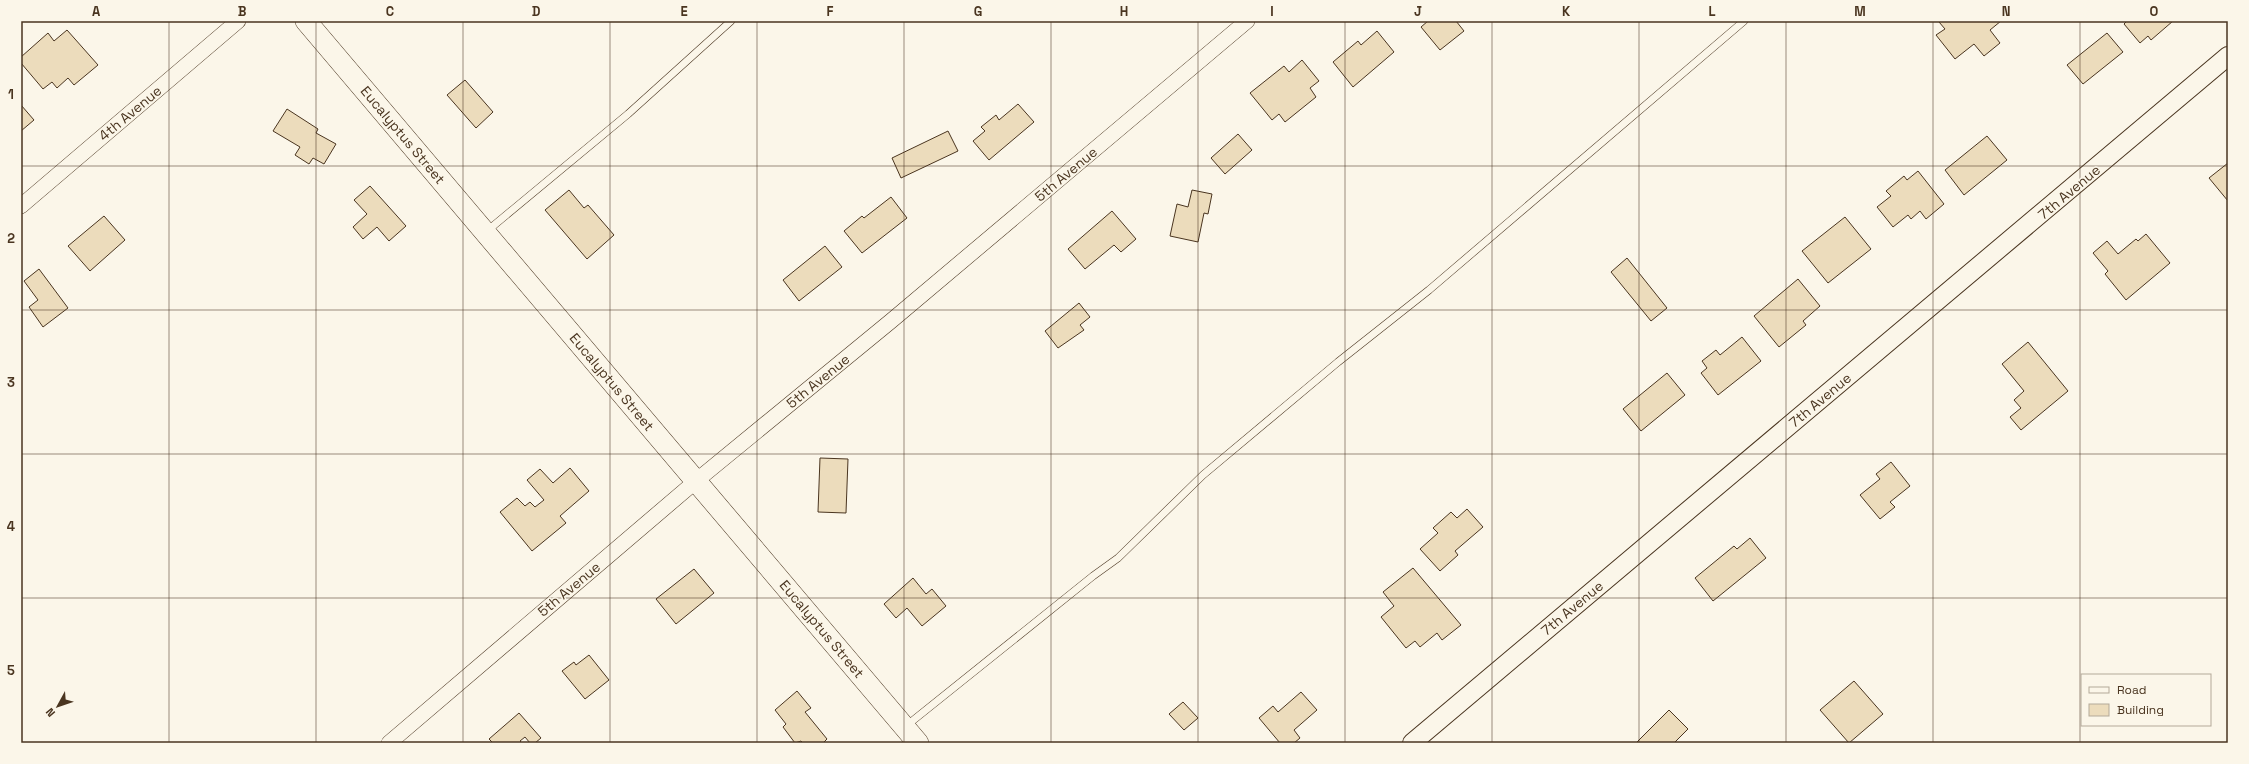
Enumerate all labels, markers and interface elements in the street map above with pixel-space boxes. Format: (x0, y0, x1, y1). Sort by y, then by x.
text: A (92, 3, 101, 20)
text: B (238, 3, 247, 20)
text: C (386, 3, 394, 20)
text: D (532, 3, 541, 20)
text: E (680, 3, 688, 20)
text: F (827, 3, 834, 20)
text: G (974, 3, 982, 20)
text: H (1120, 3, 1128, 20)
text: I (1270, 3, 1274, 20)
text: J (1414, 3, 1422, 20)
text: K (1562, 3, 1571, 20)
text: L (1708, 3, 1716, 20)
text: M (1854, 3, 1866, 20)
text: N (2002, 3, 2010, 20)
text: O (2150, 3, 2159, 20)
street label: 4th Avenue (95, 81, 165, 145)
street label: Eucalyptus Street (357, 82, 449, 188)
text: 1 (8, 86, 14, 103)
street label: 5th Avenue (1031, 143, 1101, 205)
street label: 7th Avenue (2034, 161, 2104, 223)
text: 2 (7, 230, 15, 247)
street label: Eucalyptus Street (566, 329, 658, 435)
street label: 5th Avenue (783, 350, 853, 412)
street label: 7th Avenue (1785, 369, 1855, 431)
text: 3 (7, 374, 15, 391)
text: 4 (7, 518, 15, 535)
street label: 5th Avenue (534, 558, 604, 620)
street label: Eucalyptus Street (776, 576, 868, 682)
street label: 7th Avenue (1537, 577, 1607, 639)
text: 5 (7, 662, 15, 679)
legend (2081, 674, 2211, 726)
text: Road (2117, 682, 2146, 698)
north arrow (38, 686, 78, 726)
text: Building (2117, 702, 2164, 718)
text: N (43, 705, 58, 720)

